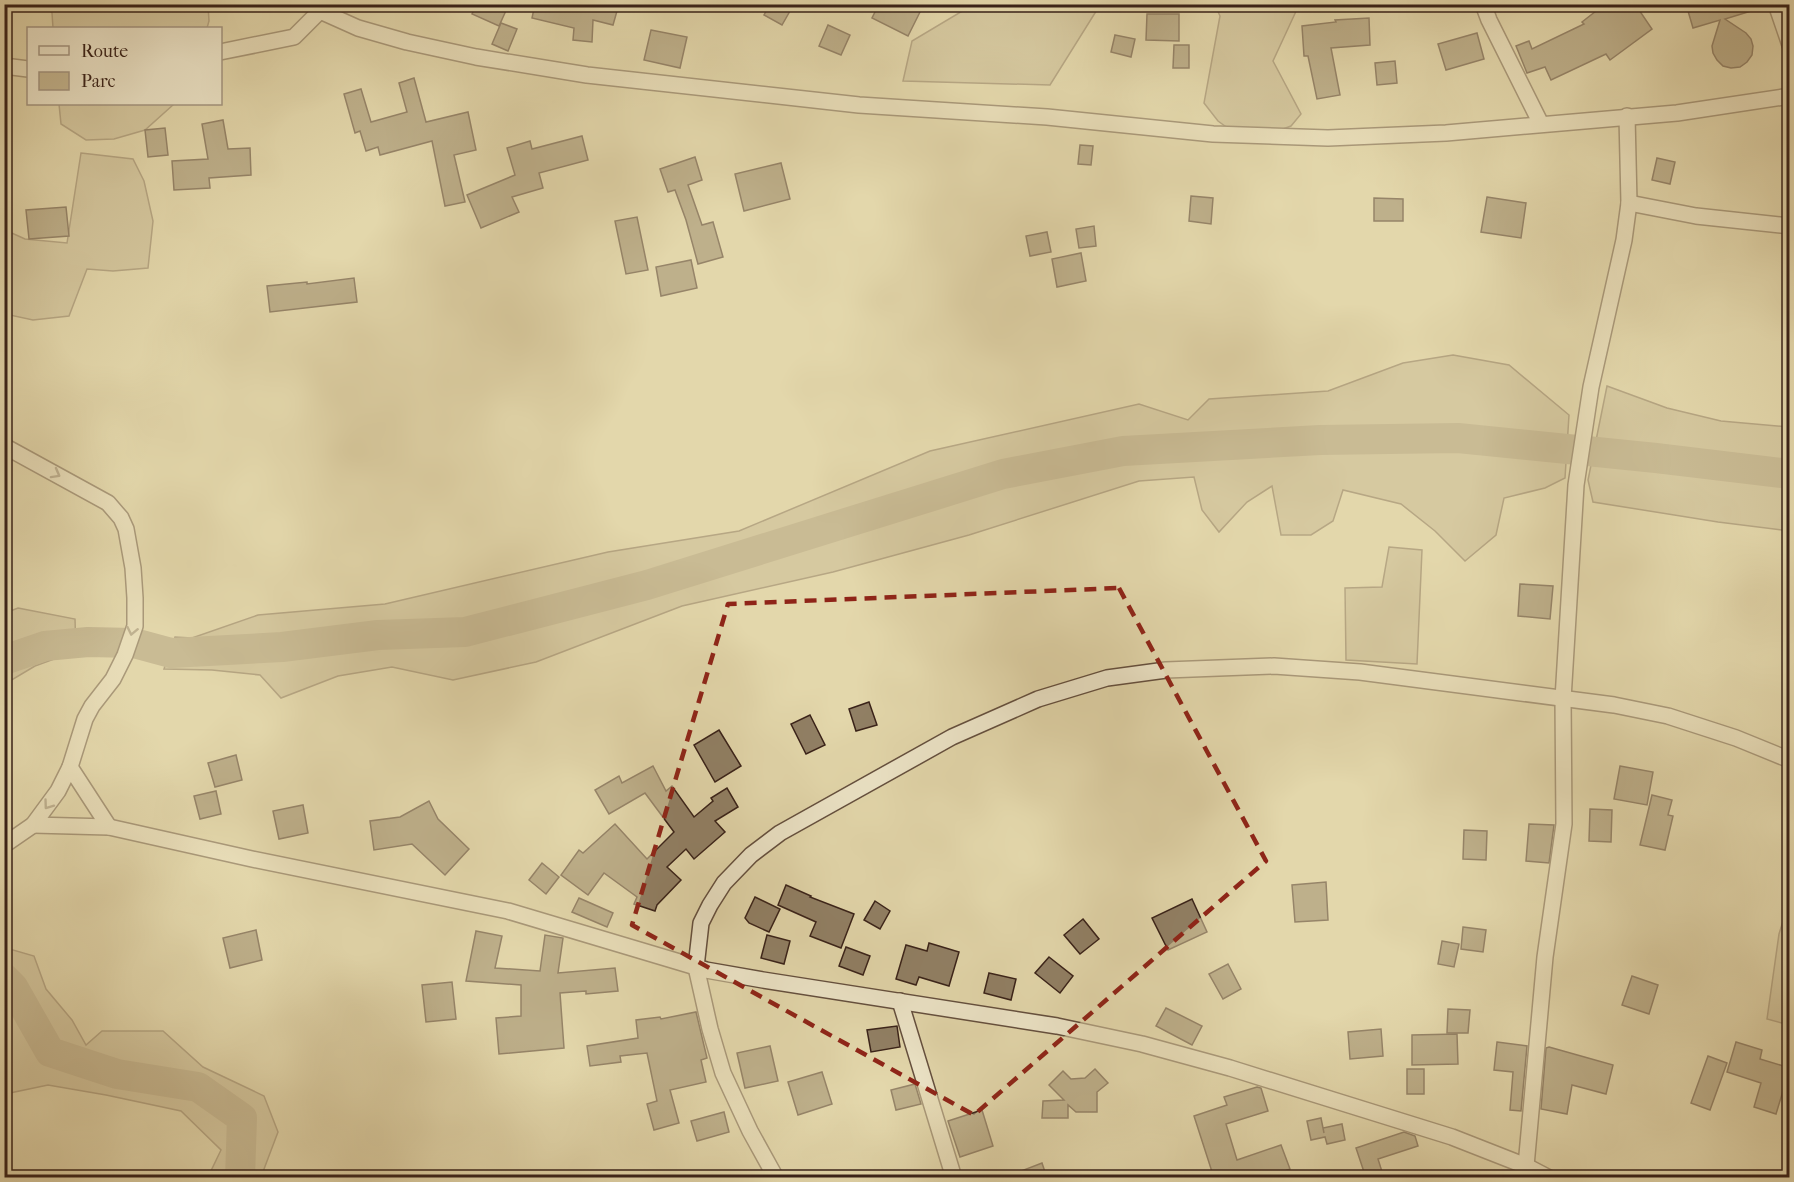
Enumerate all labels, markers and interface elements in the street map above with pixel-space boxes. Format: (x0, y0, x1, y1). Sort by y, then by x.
legend (27, 27, 222, 105)
text: Route (81, 41, 128, 62)
text: Parc (81, 71, 116, 92)
one-way arrow (50, 467, 60, 478)
one-way arrow (126, 626, 139, 636)
one-way arrow (44, 798, 55, 809)

